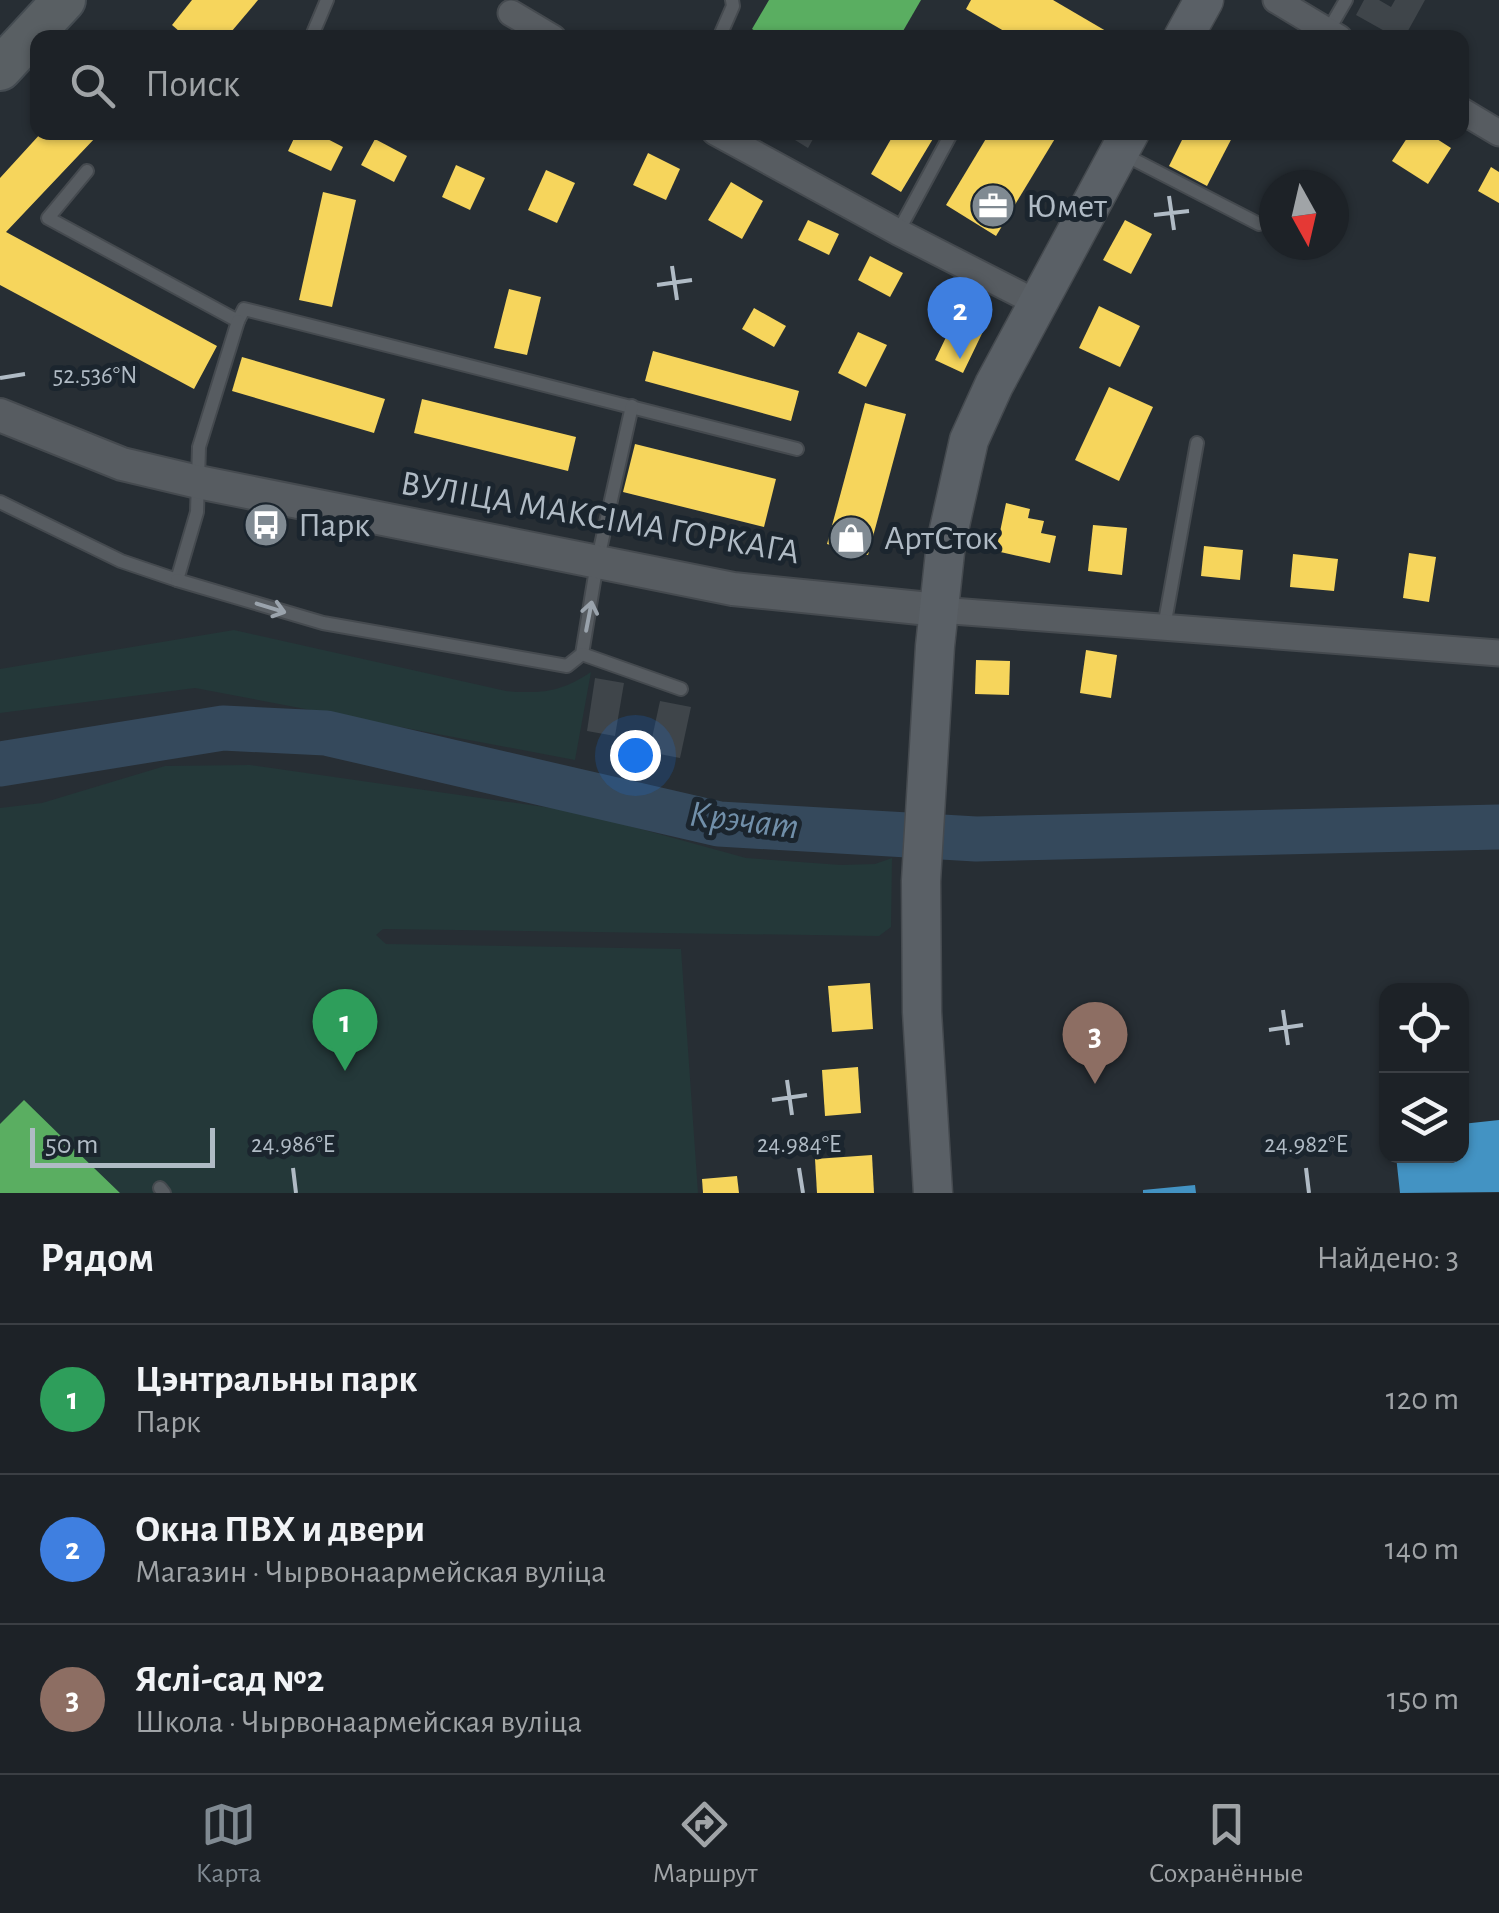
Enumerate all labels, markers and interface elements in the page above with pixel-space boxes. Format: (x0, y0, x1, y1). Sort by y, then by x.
search box (30, 30, 1469, 140)
icon: search (65, 58, 120, 113)
text: Поиск (145, 66, 240, 104)
north arrow (1259, 170, 1349, 260)
office icon: Юмет (970, 183, 1016, 229)
place label: Юмет (1026, 189, 1107, 224)
pin: 2 (928, 276, 992, 359)
text: 52.536°N (53, 363, 137, 388)
street label: ВУЛІЦА МАКСІМА ГОРКАГА (398, 466, 802, 570)
bus stop icon: Парк (243, 502, 289, 548)
place label: Парк (298, 508, 370, 543)
shop icon: АртСток (828, 515, 874, 561)
place label: АртСток (884, 521, 998, 556)
one-way arrow (255, 600, 286, 618)
one-way arrow (580, 600, 599, 633)
your location (610, 730, 661, 781)
water label: Крэчат (687, 795, 801, 847)
map controls (1379, 983, 1469, 1163)
button: locate (1379, 983, 1469, 1073)
pin: 1 (312, 988, 378, 1071)
pin: 3 (1062, 1002, 1128, 1084)
button: layers (1379, 1073, 1469, 1163)
scale bar (30, 1123, 215, 1168)
text: 50 m (45, 1131, 99, 1159)
text: 24.986°E (251, 1132, 335, 1157)
text: 24.984°E (757, 1132, 841, 1157)
text: 24.982°E (1264, 1132, 1348, 1157)
text: Рядом (40, 1237, 154, 1279)
text: Найдено: 3 (1316, 1242, 1459, 1274)
text: Цэнтральны парк (135, 1361, 417, 1399)
text: 1 (67, 1383, 78, 1415)
text: 120 m (1386, 1383, 1459, 1415)
text: Парк (135, 1406, 201, 1438)
text: Окна ПВХ и двери (135, 1511, 425, 1549)
text: 2 (65, 1533, 80, 1565)
text: 140 m (1385, 1533, 1459, 1565)
text: Магазин · Чырвонаармейская вуліца (135, 1556, 606, 1588)
text: Яслі-сад №2 (135, 1661, 325, 1699)
text: 3 (66, 1683, 79, 1715)
text: 150 m (1387, 1683, 1459, 1715)
text: Школа · Чырвонаармейская вуліца (135, 1706, 582, 1738)
tab: Карта (196, 1797, 261, 1891)
tab: Маршрут (652, 1797, 758, 1891)
tab: Сохранённые (1149, 1797, 1303, 1891)

